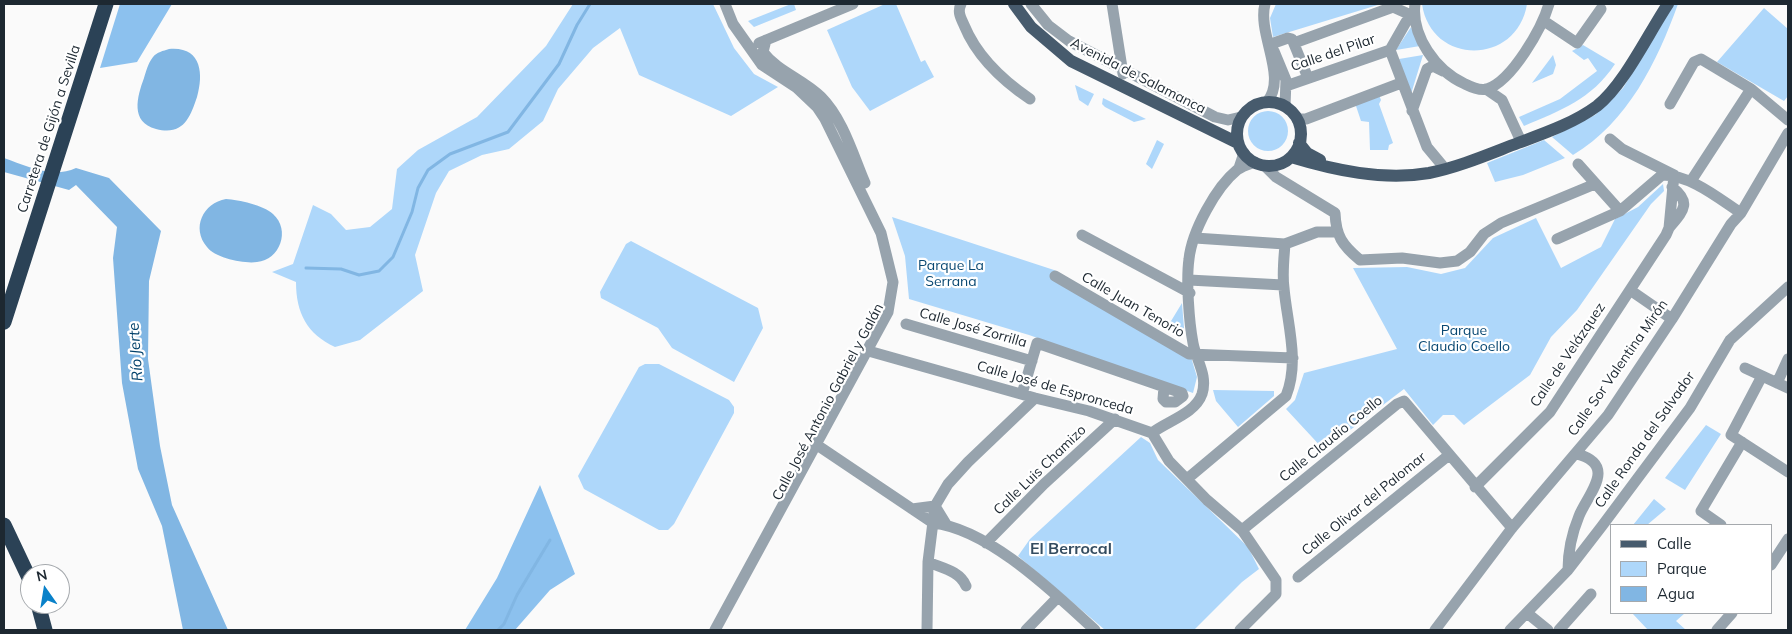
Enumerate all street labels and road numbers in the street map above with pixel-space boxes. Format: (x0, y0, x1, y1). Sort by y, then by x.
street label: Calle del Pilar (1289, 31, 1377, 75)
street label: Avenida de Salamanca (1068, 35, 1208, 117)
street label: Carretera de Gijón a Sevilla (14, 43, 84, 215)
street label: Calle Juan Tenorio (1078, 269, 1188, 341)
street label: Calle Sor Valentina Mirón (1564, 297, 1672, 439)
street label: Calle de Velázquez (1527, 300, 1609, 410)
street label: Calle José Antonio Gabriel y Galán (769, 301, 887, 503)
street label: Calle José Zorrilla (917, 305, 1029, 351)
street label: Calle José de Espronceda (975, 358, 1135, 418)
street label: Calle Ronda del Salvador (1592, 369, 1698, 511)
street label: Calle Claudio Coello (1276, 392, 1386, 486)
street label: Calle Luis Chamizo (990, 422, 1090, 518)
street label: Calle Olivar del Palomar (1299, 449, 1429, 559)

